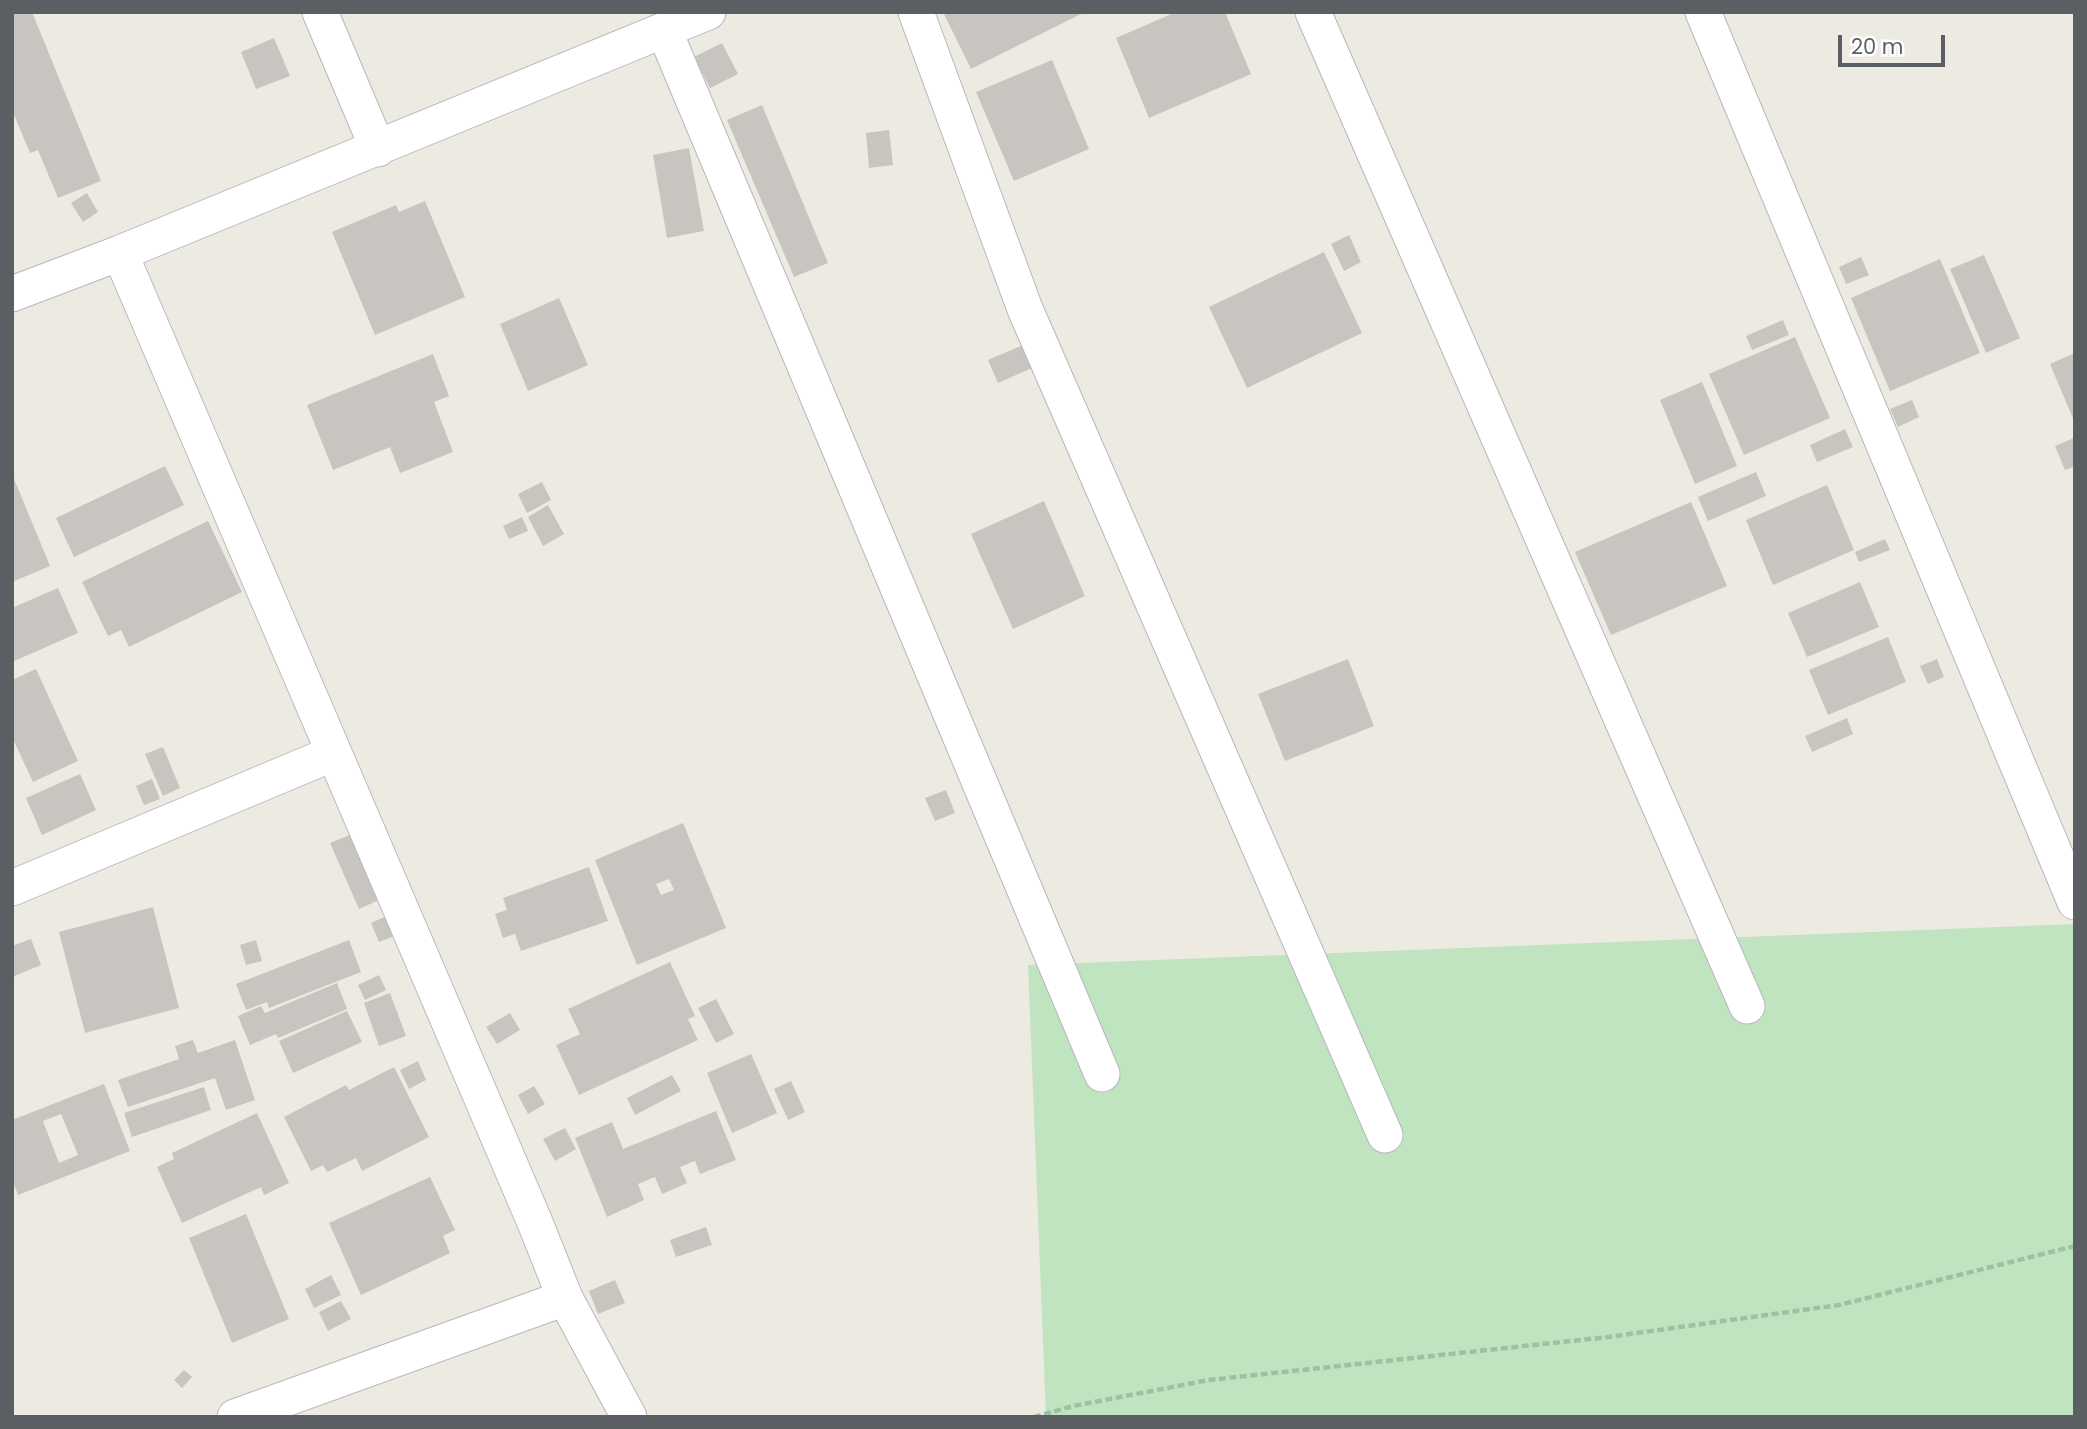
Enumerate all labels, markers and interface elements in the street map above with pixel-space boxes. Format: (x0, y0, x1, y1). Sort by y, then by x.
scale bar (1842, 21, 1949, 65)
text: 20 m (1851, 32, 1904, 61)

